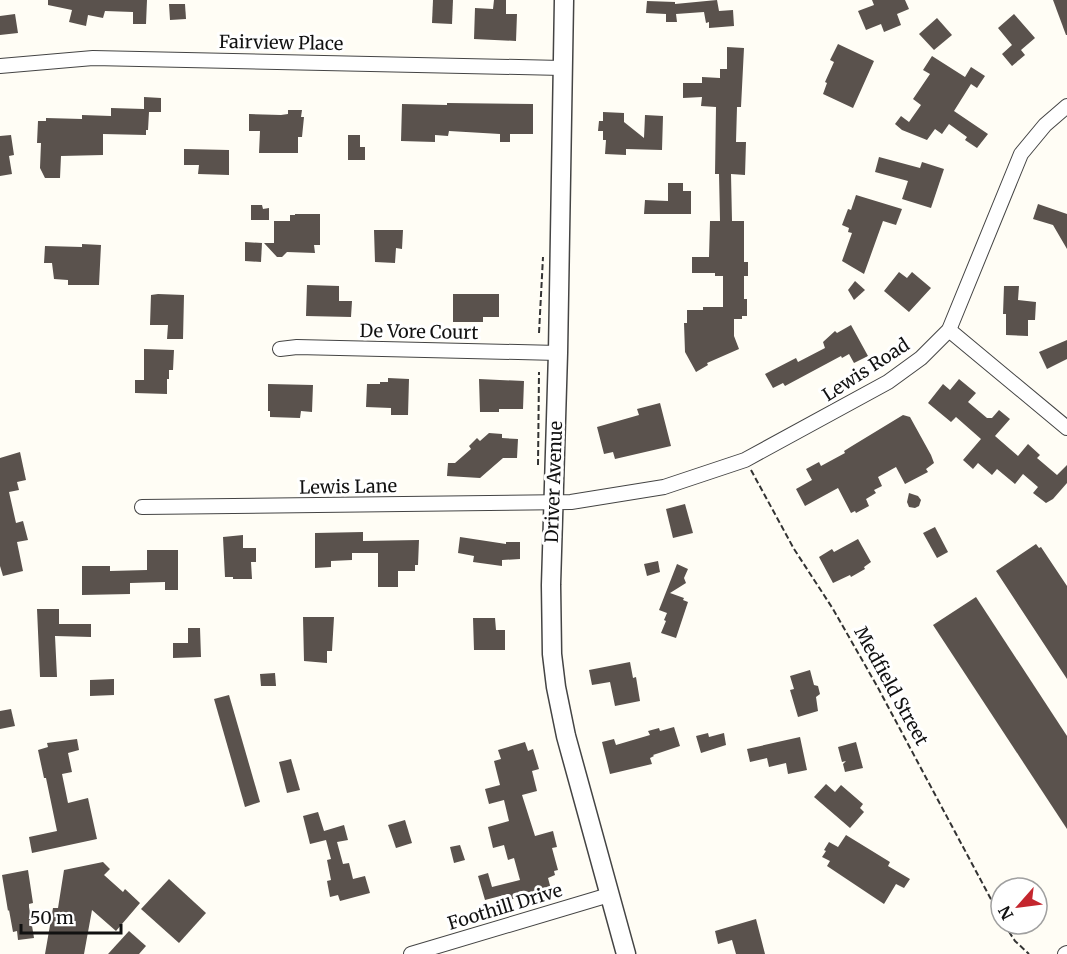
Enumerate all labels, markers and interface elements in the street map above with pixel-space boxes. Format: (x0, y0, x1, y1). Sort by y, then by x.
street label: Fairview Place (219, 30, 343, 55)
street label: De Vore Court (359, 319, 479, 344)
street label: Lewis Road (818, 333, 914, 406)
street label: Driver Avenue (540, 421, 567, 543)
street label: Lewis Lane (299, 474, 397, 499)
street label: Medfield Street (849, 622, 934, 749)
north arrow (989, 876, 1049, 936)
street label: Foothill Drive (445, 878, 565, 935)
scale bar (21, 897, 122, 935)
text: N (994, 902, 1018, 923)
text: 50 m (30, 906, 74, 929)

